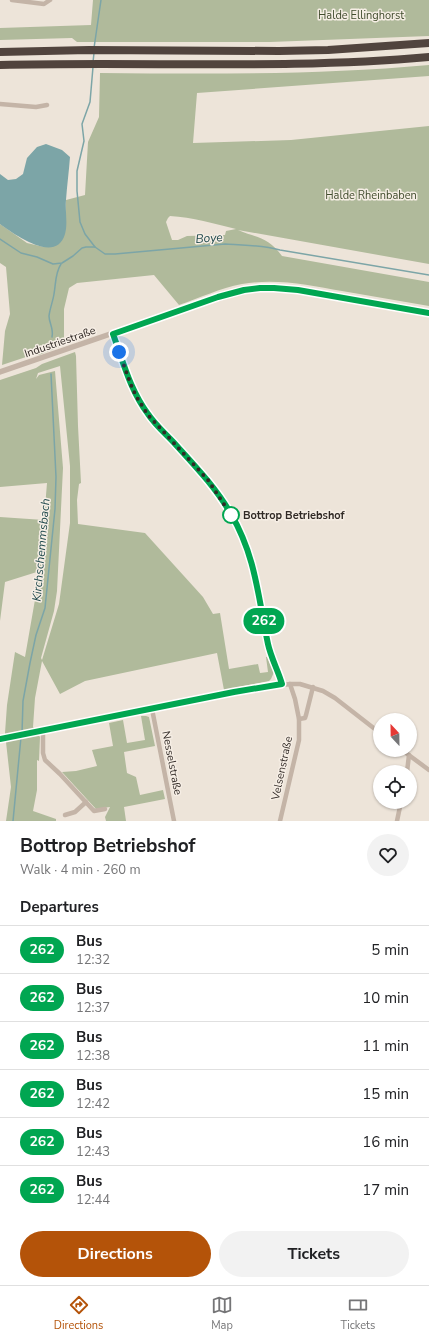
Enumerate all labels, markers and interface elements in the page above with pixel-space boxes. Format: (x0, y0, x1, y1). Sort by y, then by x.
park label: Halde Ellinghorst (318, 8, 404, 23)
park label: Halde Rheinbaben (325, 188, 417, 203)
water label: Boye (195, 229, 224, 247)
street label: Industriestraße (22, 323, 98, 361)
your location (109, 342, 129, 362)
water label: Kirchschemmsbach (29, 498, 53, 602)
marker: Bottrop Betriebshof (222, 506, 240, 524)
place label: Bottrop Betriebshof (243, 508, 346, 523)
line badge: 262 (241, 608, 287, 634)
text: 262 (251, 611, 277, 630)
north arrow (373, 713, 417, 757)
map controls (373, 713, 417, 809)
street label: Nesselstraße (158, 730, 186, 796)
street label: Velsenstraße (268, 735, 296, 802)
button: locate (373, 765, 417, 809)
text: Bottrop Betriebshof (20, 833, 196, 859)
button: heart (367, 834, 409, 876)
text: Walk · 4 min · 260 m (20, 861, 141, 879)
text: Departures (20, 897, 99, 917)
text: Bus (76, 931, 102, 951)
text: 262 (29, 940, 55, 959)
text: 5 min (371, 940, 409, 960)
text: 12:32 (76, 951, 110, 969)
text: Bus (76, 979, 102, 999)
text: 262 (29, 988, 55, 1007)
text: 10 min (362, 988, 409, 1008)
text: 12:37 (76, 999, 110, 1017)
text: Bus (76, 1027, 102, 1047)
text: 262 (29, 1036, 55, 1055)
text: 11 min (362, 1036, 409, 1056)
text: 12:38 (76, 1047, 110, 1065)
text: Bus (76, 1075, 102, 1095)
text: 262 (29, 1084, 55, 1103)
text: 15 min (362, 1084, 409, 1104)
text: 12:42 (76, 1095, 110, 1113)
text: Bus (76, 1123, 102, 1143)
text: 262 (29, 1132, 55, 1151)
text: 16 min (362, 1132, 409, 1152)
text: 12:43 (76, 1143, 110, 1161)
text: Bus (76, 1171, 102, 1191)
text: 262 (29, 1180, 55, 1199)
text: 17 min (362, 1180, 409, 1200)
text: 12:44 (76, 1191, 110, 1209)
button: Directions (20, 1231, 211, 1277)
button: Tickets (219, 1231, 409, 1277)
tab: Directions (54, 1294, 103, 1333)
tab: Map (211, 1294, 233, 1333)
tab: Tickets (341, 1294, 375, 1333)

